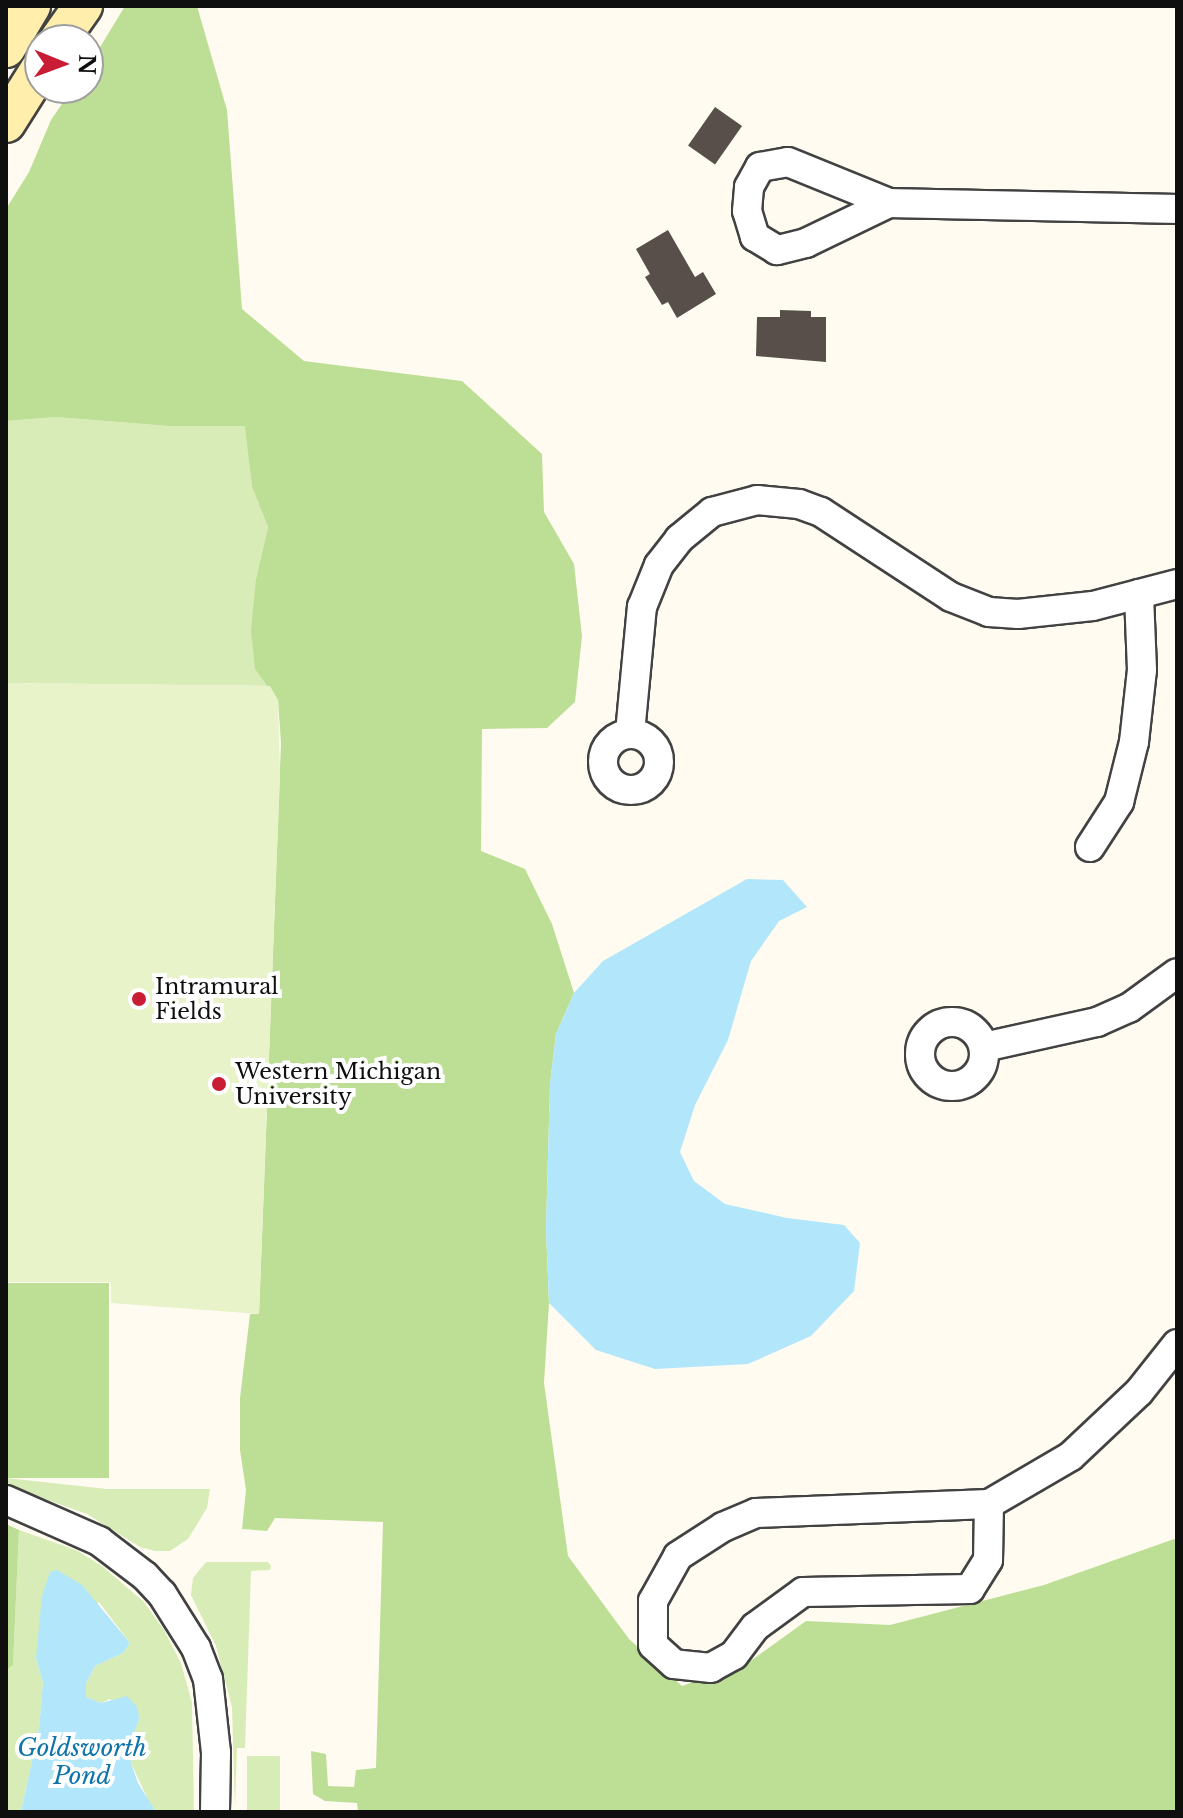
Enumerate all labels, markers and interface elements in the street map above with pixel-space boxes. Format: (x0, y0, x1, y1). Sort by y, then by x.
north arrow (24, 24, 104, 104)
text: N (73, 54, 100, 75)
place label: Intramural Fields (155, 973, 278, 1024)
marker: Intramural Fields (130, 990, 148, 1008)
place label: Western Michigan University (235, 1058, 441, 1110)
marker: Western Michigan University (210, 1075, 228, 1093)
water label: Goldsworth Pond (17, 1734, 147, 1790)

